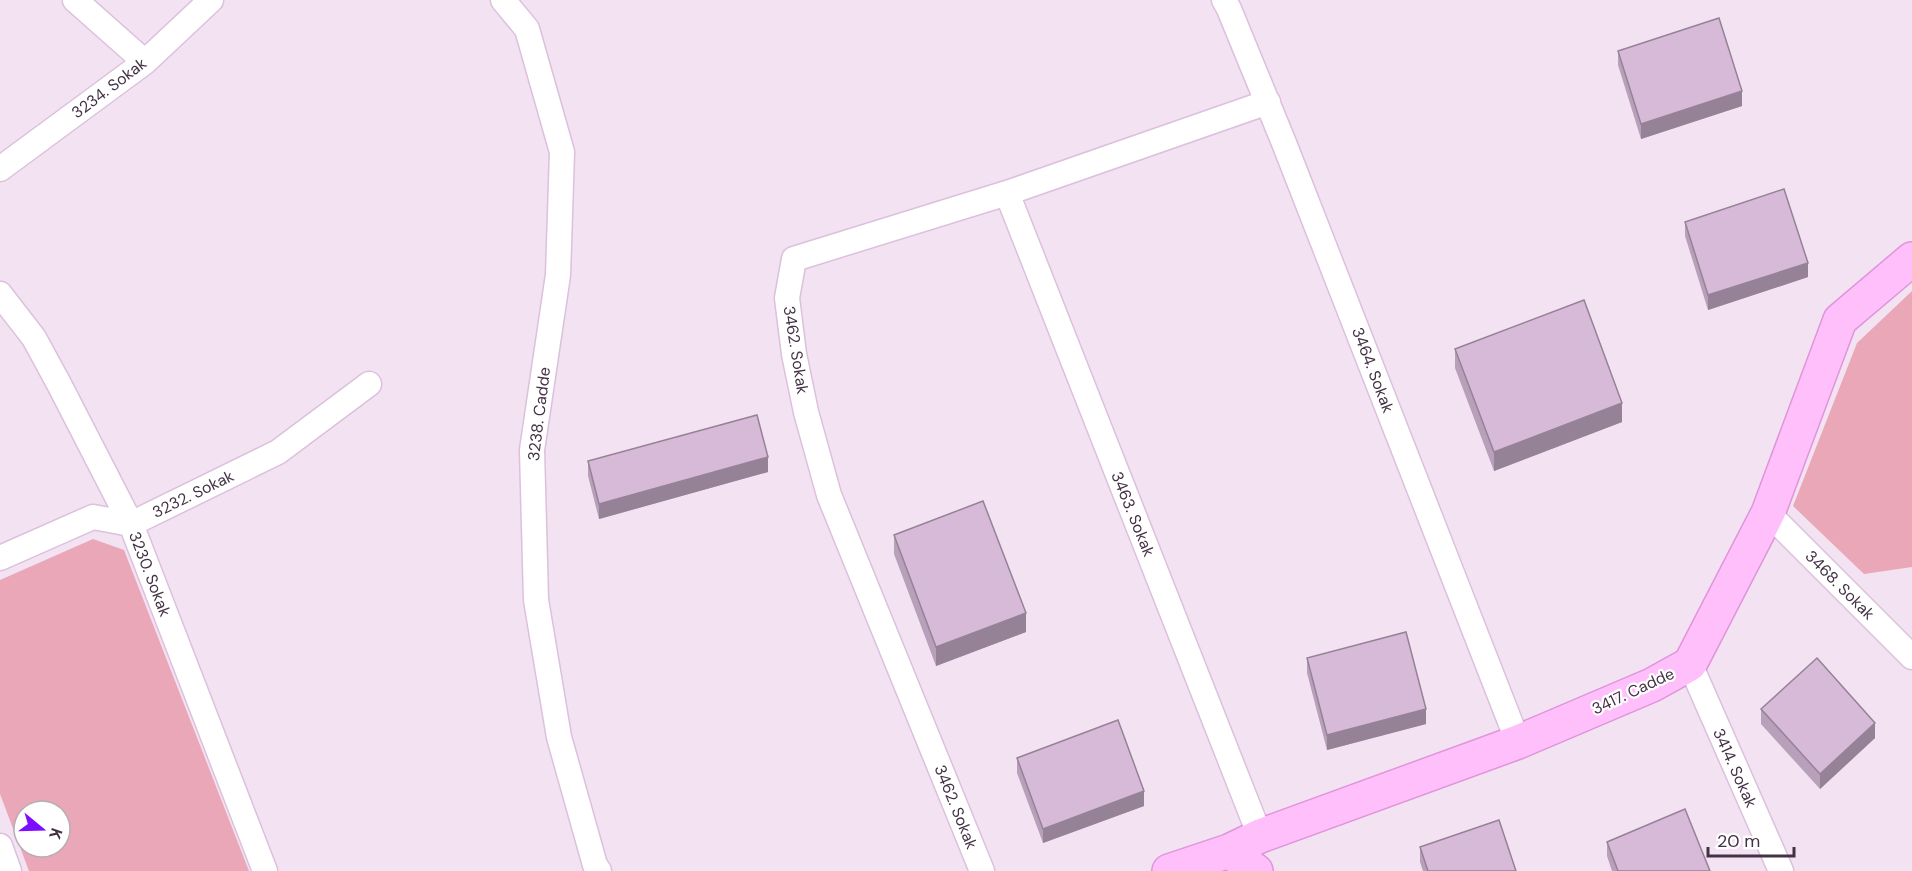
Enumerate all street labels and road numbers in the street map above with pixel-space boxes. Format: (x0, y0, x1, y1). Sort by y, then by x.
street label: 3234. Sokak (67, 53, 151, 123)
street label: 3462. Sokak (779, 304, 813, 396)
street label: 3464. Sokak (1347, 324, 1399, 416)
street label: 3238. Cadde (523, 366, 555, 462)
street label: 3232. Sokak (149, 465, 237, 523)
street label: 3463. Sokak (1106, 469, 1160, 559)
street label: 3230. Sokak (124, 529, 176, 619)
street label: 3468. Sokak (1801, 546, 1879, 624)
street label: 3417. Cadde (1588, 663, 1678, 719)
street label: 3414. Sokak (1708, 725, 1762, 811)
street label: 3462. Sokak (930, 762, 982, 852)

